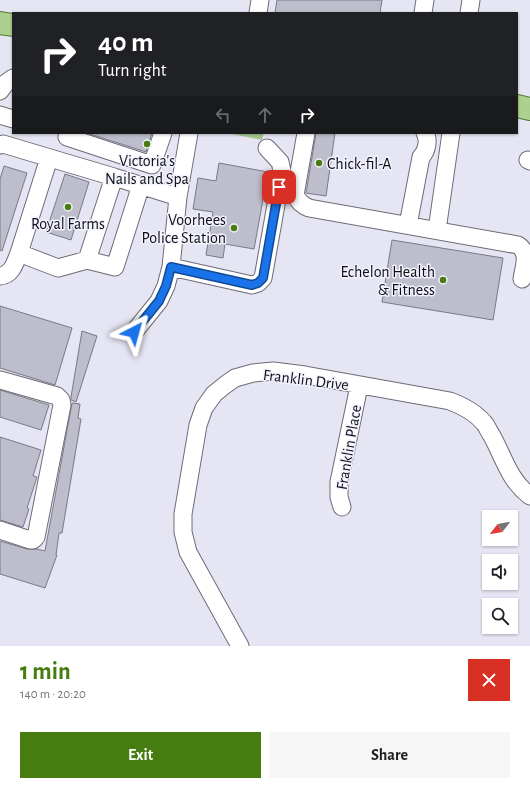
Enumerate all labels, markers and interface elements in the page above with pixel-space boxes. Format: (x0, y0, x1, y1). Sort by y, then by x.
icon: right (32, 28, 84, 80)
text: 40 m (98, 29, 154, 57)
text: Turn right (98, 62, 167, 80)
icon: left (212, 104, 234, 126)
icon: ahead (254, 104, 276, 126)
icon: right (296, 104, 318, 126)
marker: Victoria's Nails and Spa (142, 139, 152, 149)
place label: Victoria's Nails and Spa (105, 153, 189, 187)
place label: Chick-fil-A (327, 156, 392, 172)
marker: Chick-fil-A (314, 158, 324, 168)
pin (262, 170, 296, 204)
icon: arrive (268, 176, 290, 198)
marker: Royal Farms (63, 202, 73, 212)
place label: Voorhees Police Station (142, 212, 226, 246)
place label: Royal Farms (31, 216, 105, 233)
marker: Voorhees Police Station (229, 223, 239, 233)
place label: Echelon Health & Fitness (341, 264, 435, 298)
marker: Echelon Health & Fitness (438, 275, 448, 285)
position arrow (113, 311, 155, 353)
street label: Franklin Drive (262, 367, 350, 393)
street label: Franklin Place (334, 403, 364, 491)
north arrow (482, 510, 518, 546)
map controls (482, 510, 518, 634)
button: sound (482, 554, 518, 590)
button: search (482, 598, 518, 634)
button: close (468, 659, 510, 701)
text: 1 min (20, 660, 71, 684)
text: 140 m · 20:20 (20, 688, 86, 701)
button: Exit (20, 732, 261, 778)
button: Share (269, 732, 510, 778)

